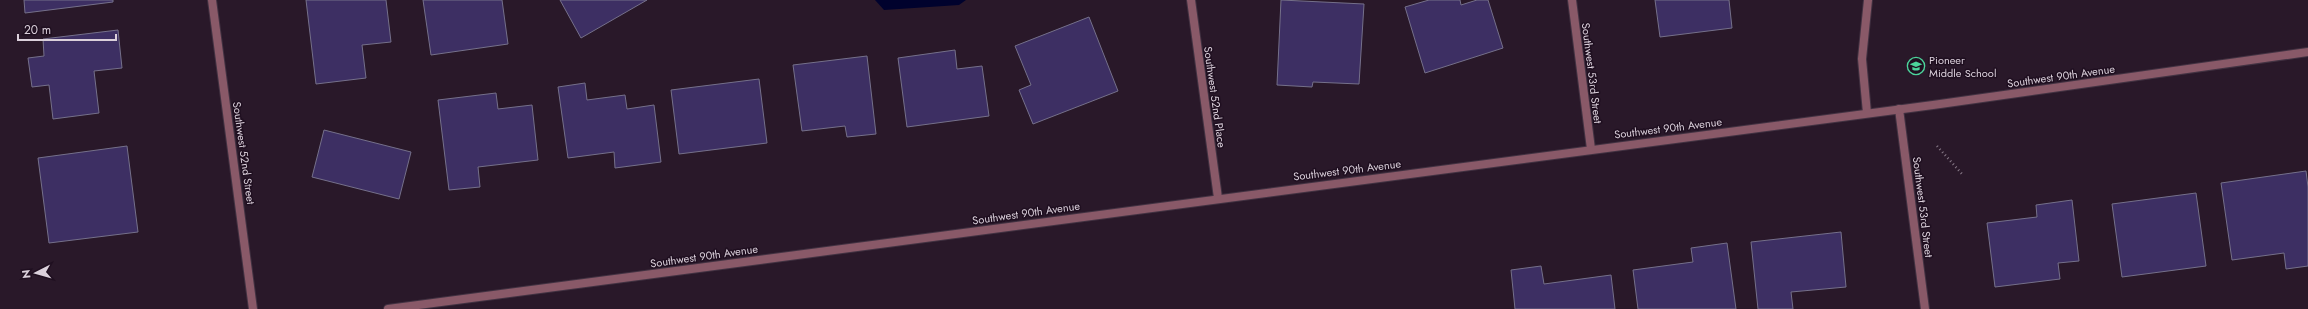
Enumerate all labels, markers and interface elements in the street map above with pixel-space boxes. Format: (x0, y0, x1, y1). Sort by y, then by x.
scale bar (18, 16, 116, 42)
text: 20 m (24, 21, 51, 39)
street label: Southwest 53rd Street (1578, 22, 1606, 125)
street label: Southwest 52nd Place (1200, 45, 1230, 149)
place label: Pioneer Middle School (1929, 52, 1996, 81)
school or university icon: Pioneer Middle School (1906, 56, 1926, 76)
street label: Southwest 90th Avenue (2006, 60, 2116, 91)
street label: Southwest 52nd Street (229, 101, 259, 206)
street label: Southwest 90th Avenue (1613, 113, 1723, 143)
street label: Southwest 90th Avenue (1292, 155, 1402, 185)
street label: Southwest 53rd Street (1909, 156, 1937, 259)
street label: Southwest 90th Avenue (971, 197, 1081, 228)
street label: Southwest 90th Avenue (649, 240, 759, 271)
north arrow (16, 253, 56, 293)
text: N (18, 269, 34, 279)

